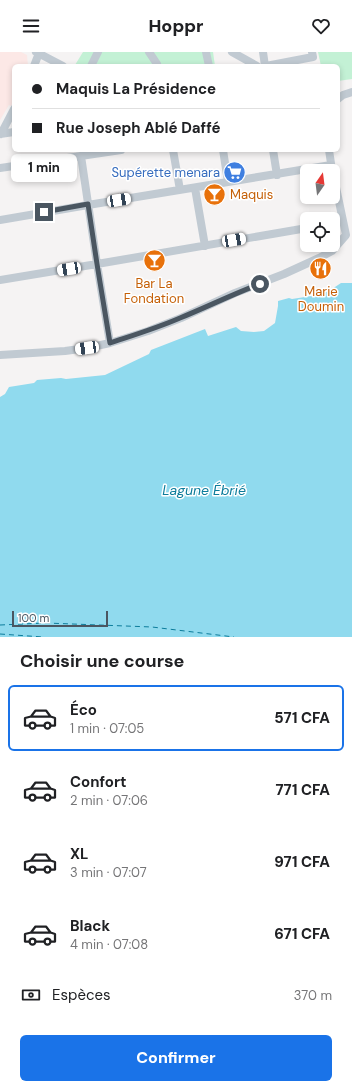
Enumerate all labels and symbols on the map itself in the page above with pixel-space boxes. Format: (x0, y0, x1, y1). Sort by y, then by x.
callout: 1 min (11, 154, 77, 182)
supermarket icon: Supérette menara (222, 159, 248, 185)
place label: Supérette menara (112, 164, 220, 181)
north arrow (300, 164, 340, 204)
bar icon: Maquis (202, 181, 228, 207)
place label: Maquis (230, 186, 273, 203)
car (106, 192, 132, 208)
route end (35, 203, 53, 221)
car (221, 232, 247, 248)
bar icon: Bar La Fondation (141, 248, 167, 274)
restaurant icon: Marie Doumin (308, 256, 334, 282)
car (56, 261, 82, 277)
place label: Bar La Fondation (124, 275, 184, 307)
route start (251, 275, 269, 293)
place label: Marie Doumin (298, 283, 344, 315)
car (74, 340, 100, 356)
water label: Lagune Ébrié (162, 481, 246, 499)
scale bar (12, 609, 108, 628)

